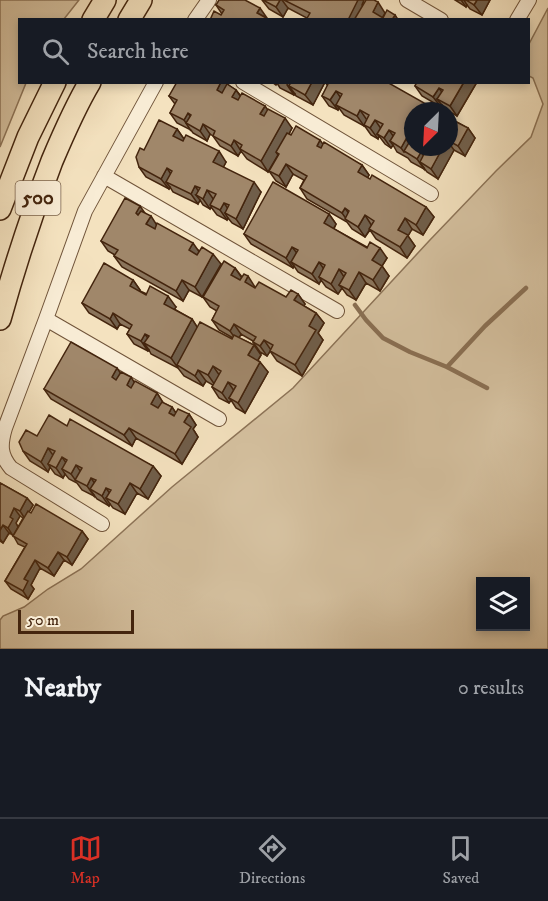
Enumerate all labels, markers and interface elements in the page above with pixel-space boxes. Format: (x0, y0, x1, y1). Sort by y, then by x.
search box (18, 18, 530, 84)
icon: search (39, 35, 72, 68)
text: Search here (87, 38, 189, 65)
north arrow (404, 102, 458, 156)
road number: 500 (15, 181, 60, 215)
map controls (476, 577, 530, 631)
button: layers (476, 577, 530, 631)
scale bar (18, 607, 134, 634)
text: 50 m (27, 610, 59, 630)
text: Nearby (24, 672, 101, 705)
text: 0 results (458, 676, 524, 701)
tab: Map (69, 832, 102, 888)
tab: Directions (239, 832, 305, 888)
tab: Saved (443, 832, 479, 888)

